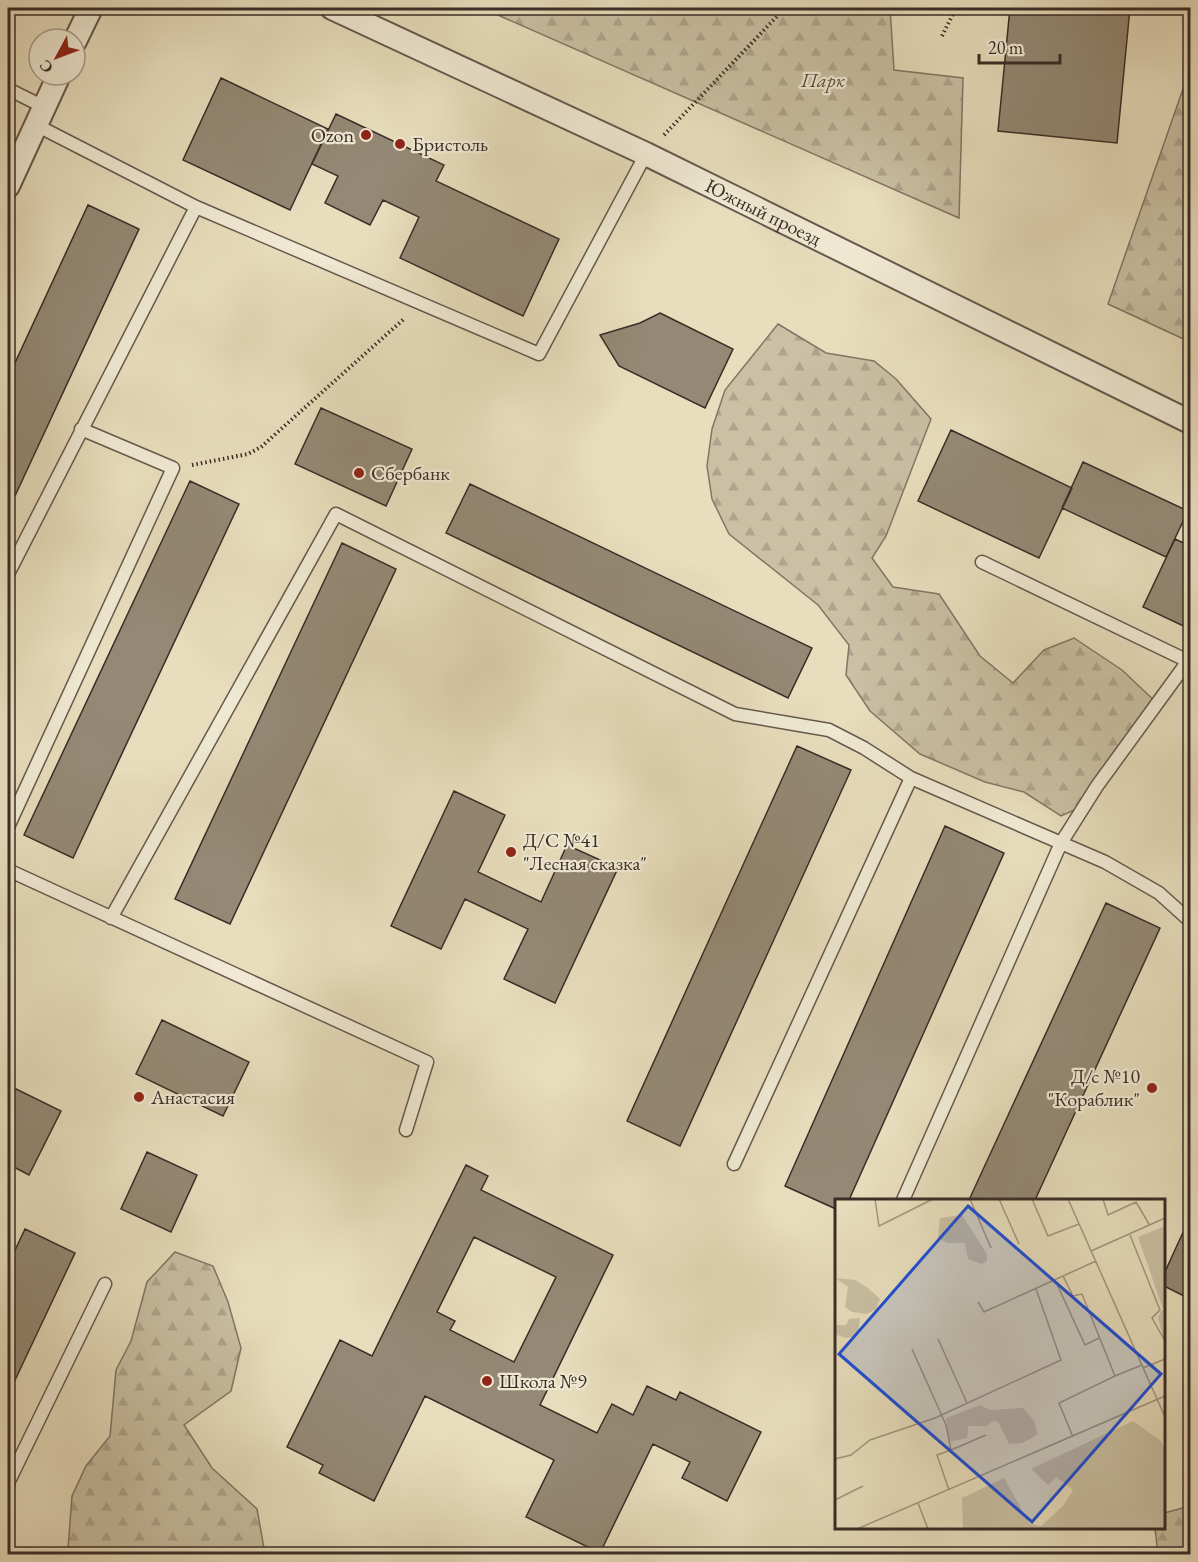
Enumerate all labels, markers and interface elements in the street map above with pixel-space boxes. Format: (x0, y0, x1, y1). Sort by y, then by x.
north arrow (27, 27, 87, 87)
scale bar (979, 27, 1060, 65)
text: 20 m (988, 36, 1023, 59)
text: С (34, 55, 58, 78)
park label: Парк (800, 67, 845, 93)
place label: Ozon (311, 122, 354, 148)
marker: Ozon (359, 128, 373, 142)
place label: Бристоль (412, 131, 488, 157)
marker: Бристоль (393, 137, 407, 151)
street label: Южный проезд (701, 172, 826, 251)
place label: Сбербанк (371, 460, 450, 486)
marker: Сбербанк (352, 466, 366, 480)
place label: Д/С №41 "Лесная сказка" (523, 827, 647, 876)
marker: Д/С №41 "Лесная сказка" (504, 845, 518, 859)
place label: Д/с №10 "Кораблик" (1048, 1063, 1140, 1112)
marker: Д/с №10 "Кораблик" (1145, 1081, 1159, 1095)
place label: Анастасия (150, 1084, 235, 1110)
marker: Анастасия (132, 1090, 146, 1104)
inset map (835, 1199, 1165, 1529)
place label: Школа №9 (499, 1368, 587, 1394)
marker: Школа №9 (480, 1374, 494, 1388)

